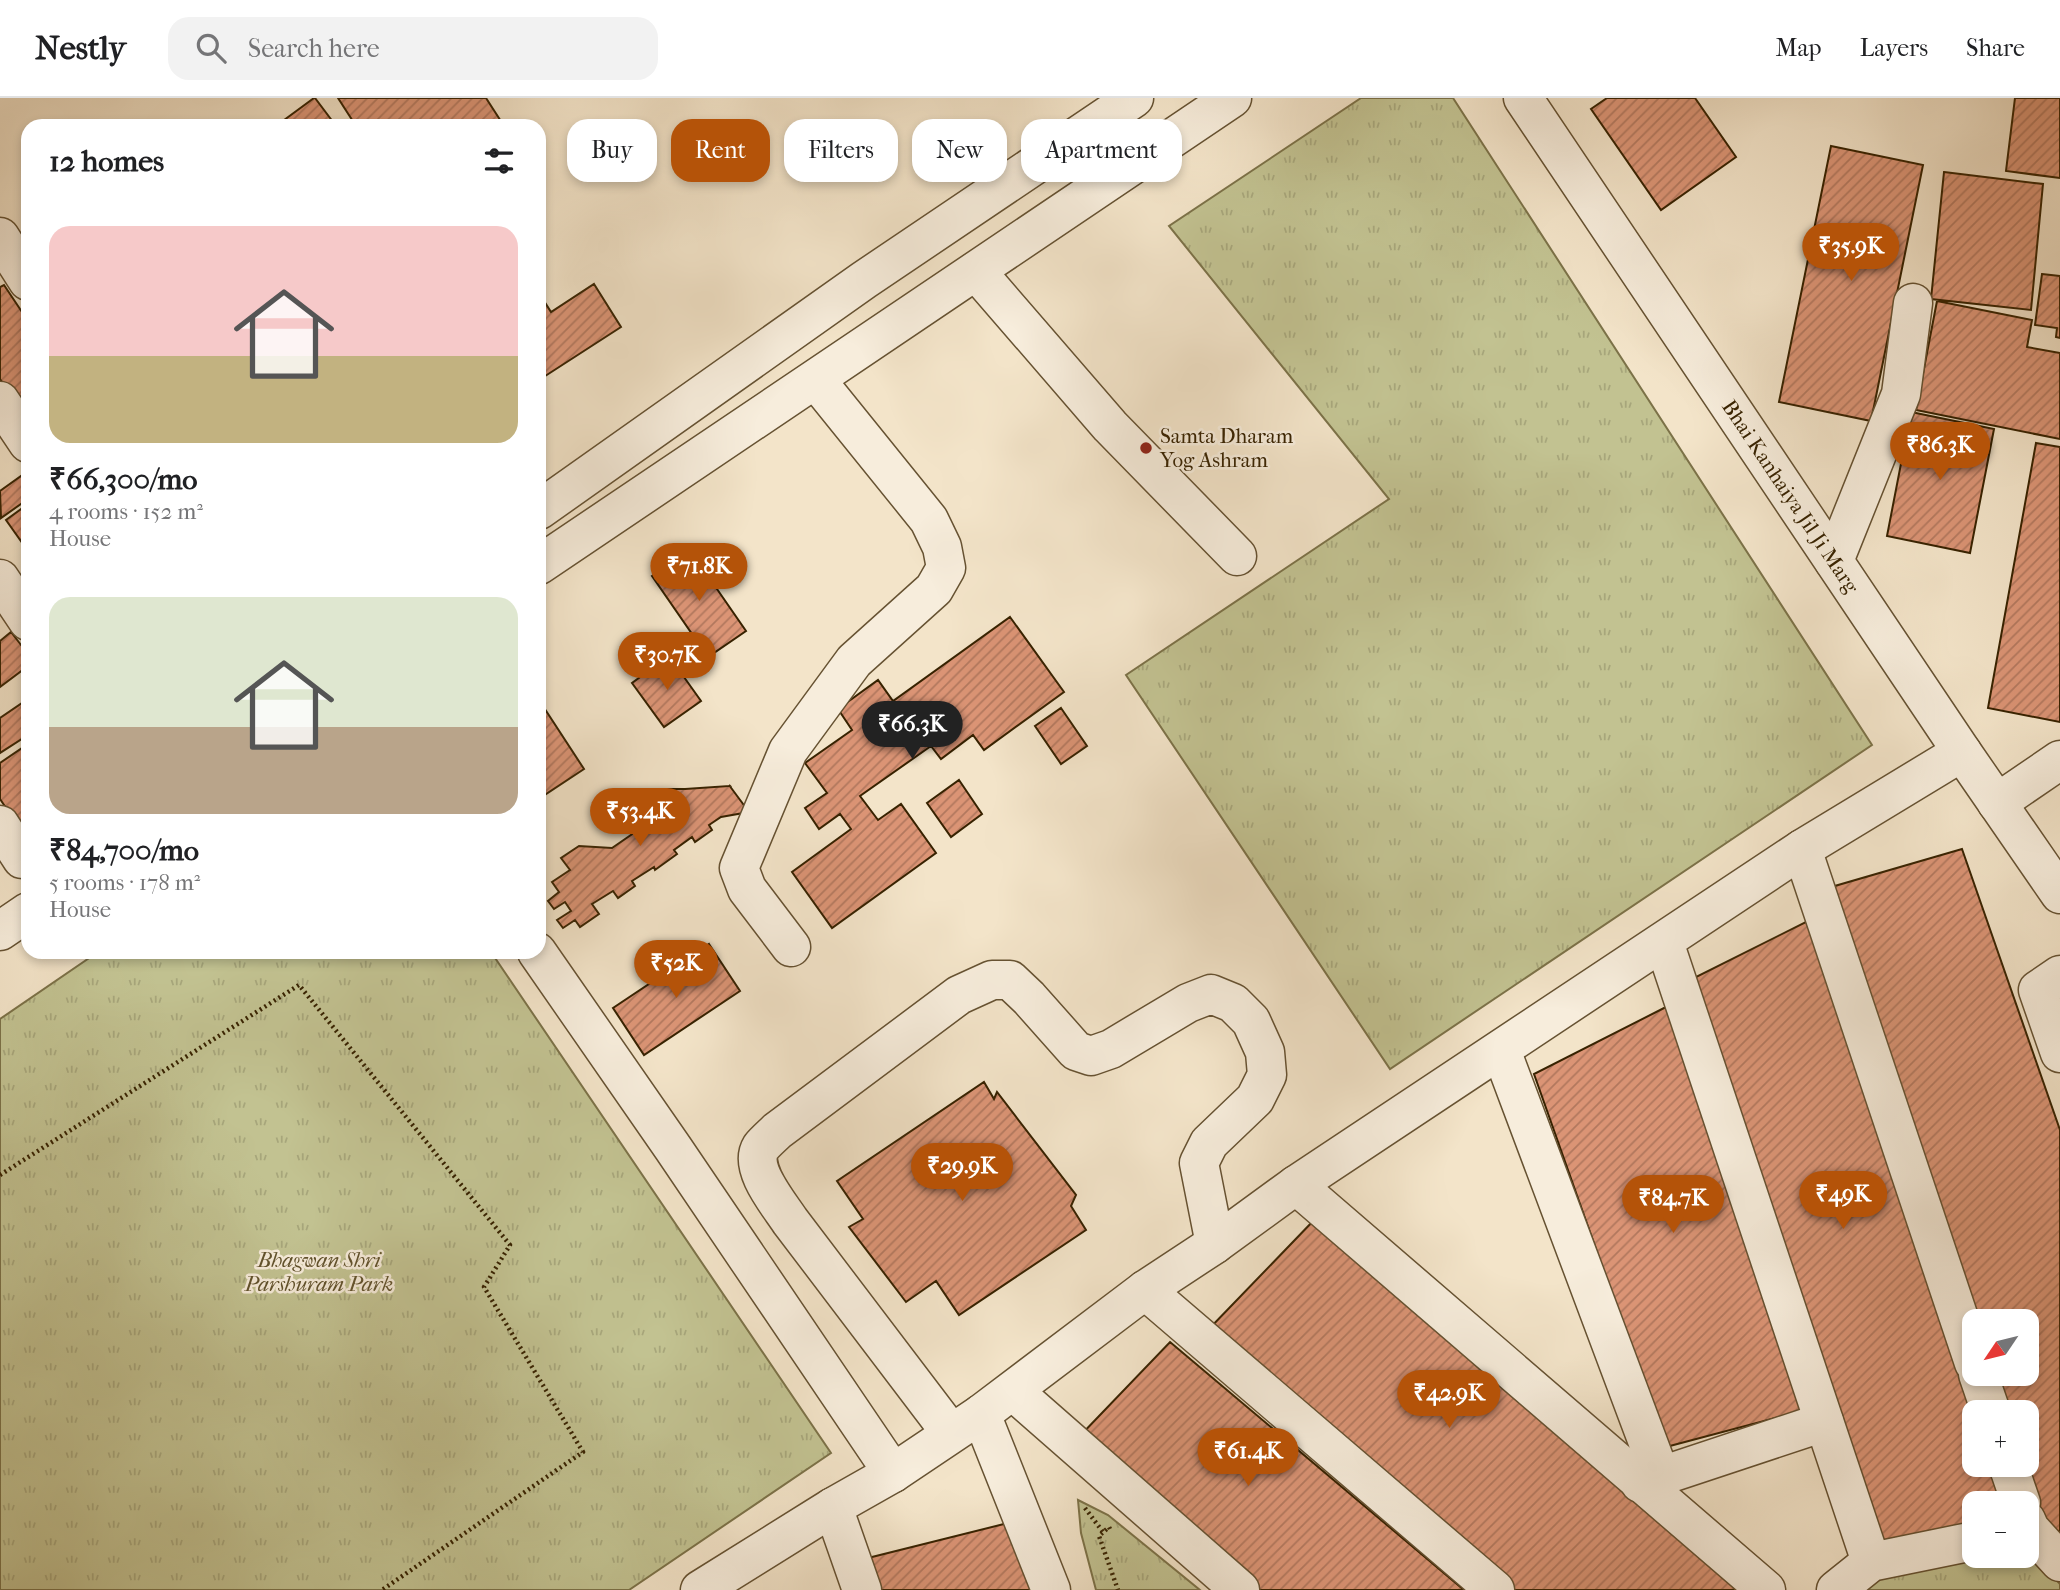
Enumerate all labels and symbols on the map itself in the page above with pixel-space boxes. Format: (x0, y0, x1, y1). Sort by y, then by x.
pin: ₹35.9K (1794, 223, 1908, 283)
street label: Bhai Kanhaiya Jil Ji Marg (1717, 395, 1864, 598)
pin: ₹86.3K (1883, 422, 1997, 482)
place label: Samta Dharam Yog Ashram (1159, 424, 1294, 472)
marker: Samta Dharam Yog Ashram (1138, 440, 1154, 456)
pin: ₹71.8K (642, 544, 756, 603)
pin: ₹30.7K (610, 632, 724, 692)
pin: ₹66.3K (855, 702, 969, 761)
pin: ₹53.4K (583, 788, 697, 848)
pin: ₹52K (635, 940, 717, 1000)
pin: ₹29.9K (905, 1144, 1019, 1203)
pin: ₹49K (1802, 1172, 1884, 1231)
pin: ₹84.7K (1616, 1176, 1730, 1235)
park label: Bhagwan Shri Parshuram Park (244, 1248, 393, 1296)
north arrow (1962, 1309, 2039, 1386)
pin: ₹42.9K (1392, 1370, 1506, 1430)
pin: ₹61.4K (1191, 1428, 1305, 1488)

